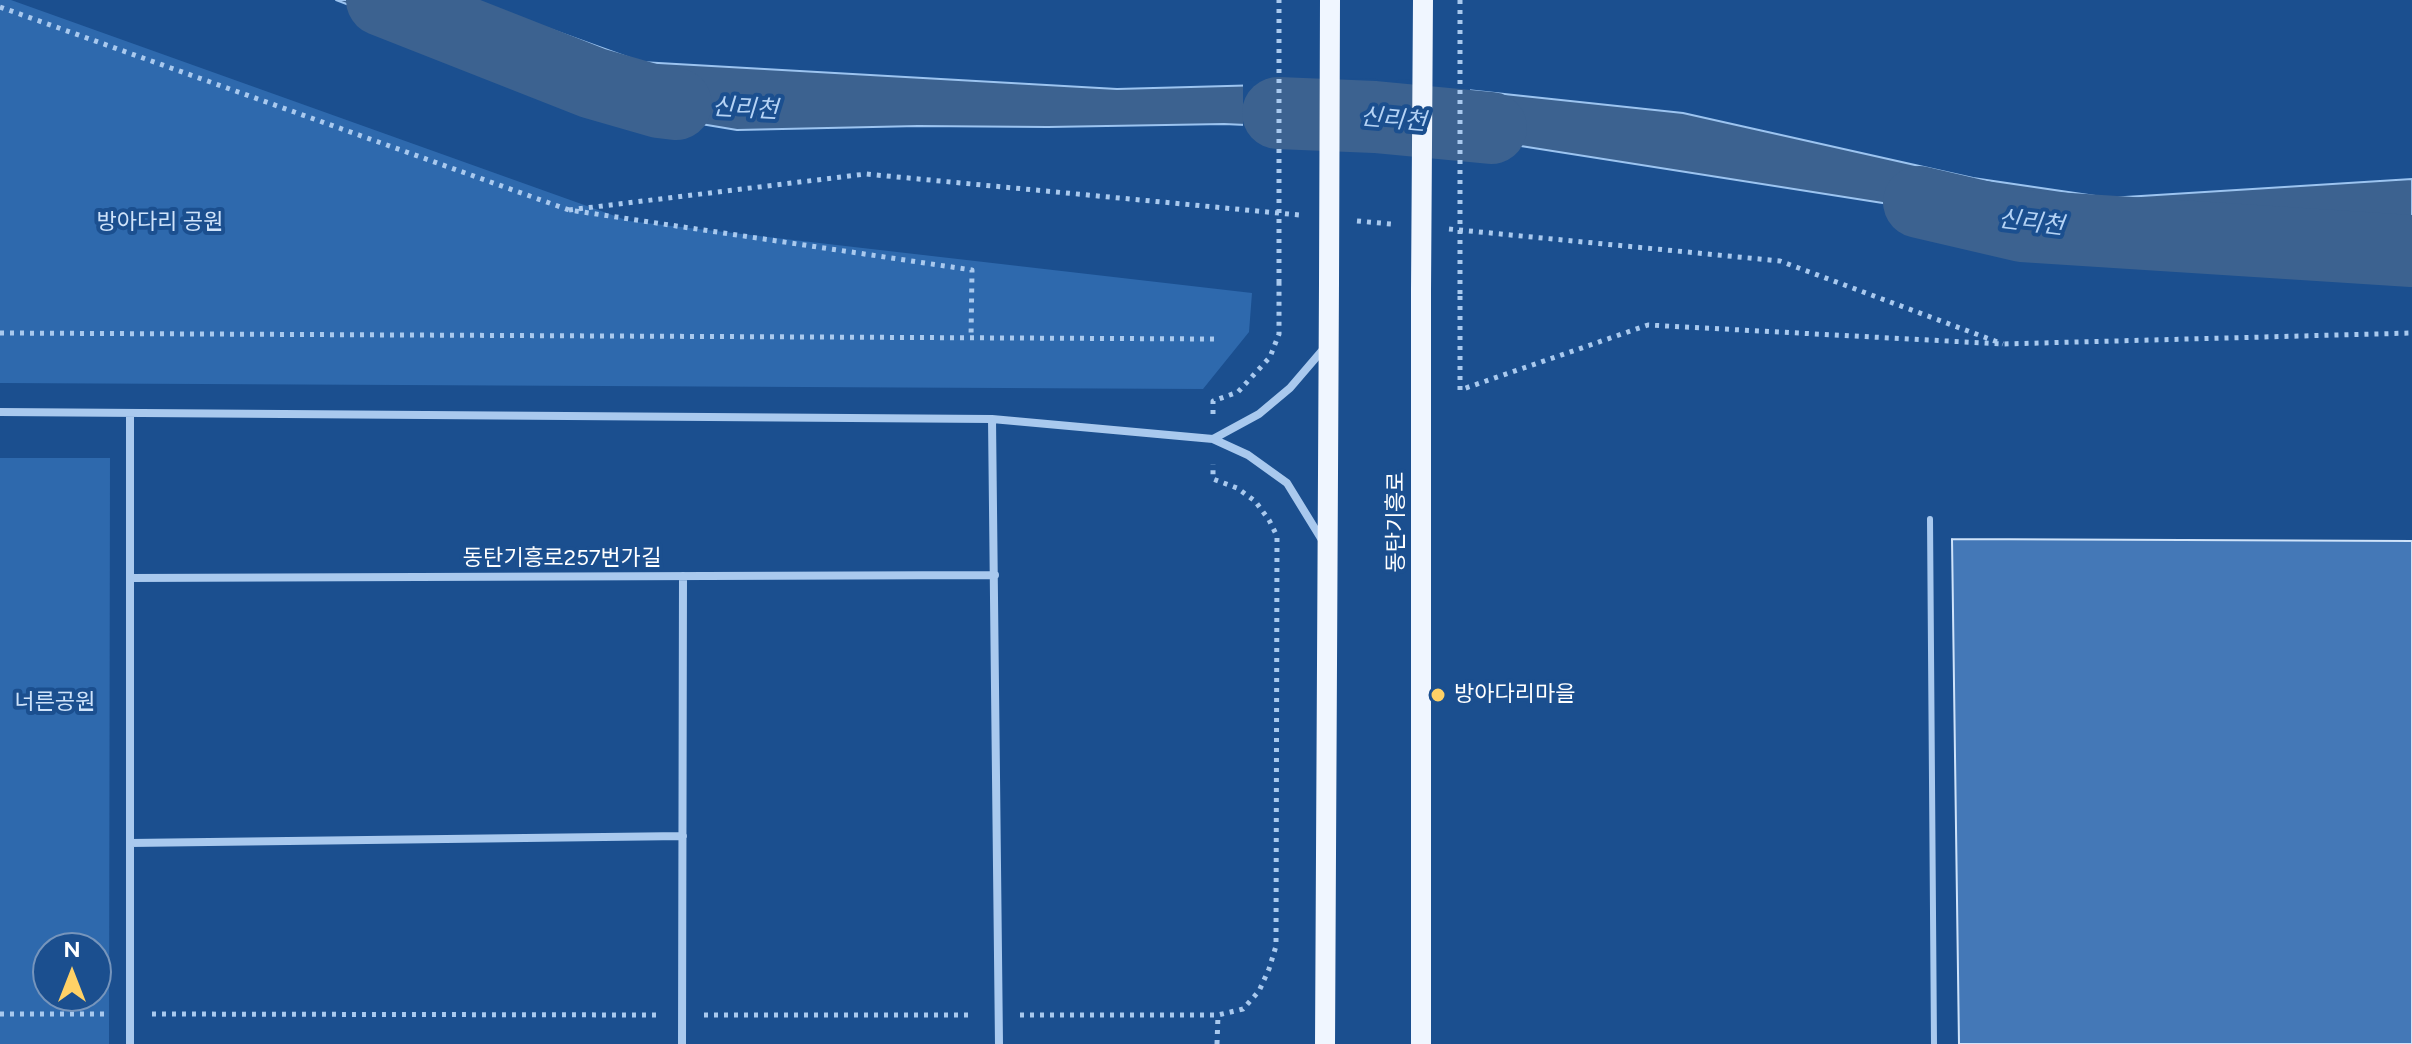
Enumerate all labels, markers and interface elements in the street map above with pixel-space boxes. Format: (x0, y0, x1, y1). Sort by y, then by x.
water label: 신리천 (711, 93, 779, 125)
water label: 신리천 (1359, 103, 1427, 137)
water label: 신리천 (1996, 205, 2066, 241)
park label: 방아다리 공원 (97, 210, 223, 236)
street label: 동탄기흥로 (1384, 471, 1410, 573)
street label: 동탄기흥로257번가길 (463, 546, 661, 572)
place label: 방아다리마을 (1454, 682, 1575, 708)
marker: 방아다리마을 (1429, 686, 1447, 704)
park label: 너른공원 (15, 690, 95, 716)
north arrow (32, 932, 112, 1012)
text: N (63, 936, 81, 963)

